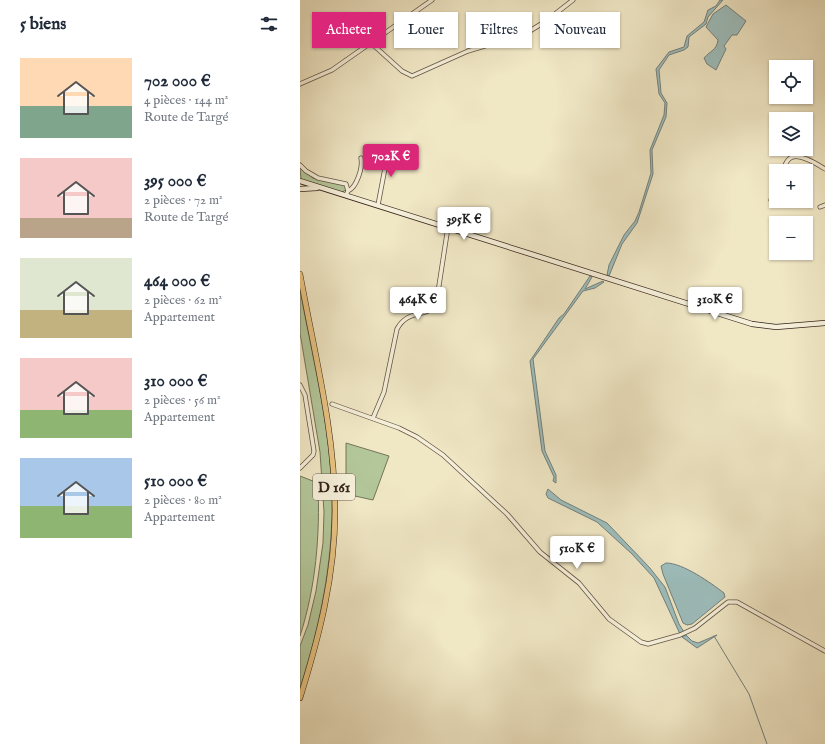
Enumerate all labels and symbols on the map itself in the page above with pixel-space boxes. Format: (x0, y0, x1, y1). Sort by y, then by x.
pin: 702K € (358, 144, 424, 178)
pin: 395K € (431, 207, 497, 241)
pin: 464K € (385, 287, 451, 321)
pin: 310K € (682, 287, 748, 321)
road number: D 161 (313, 474, 355, 500)
pin: 510K € (544, 536, 610, 570)

